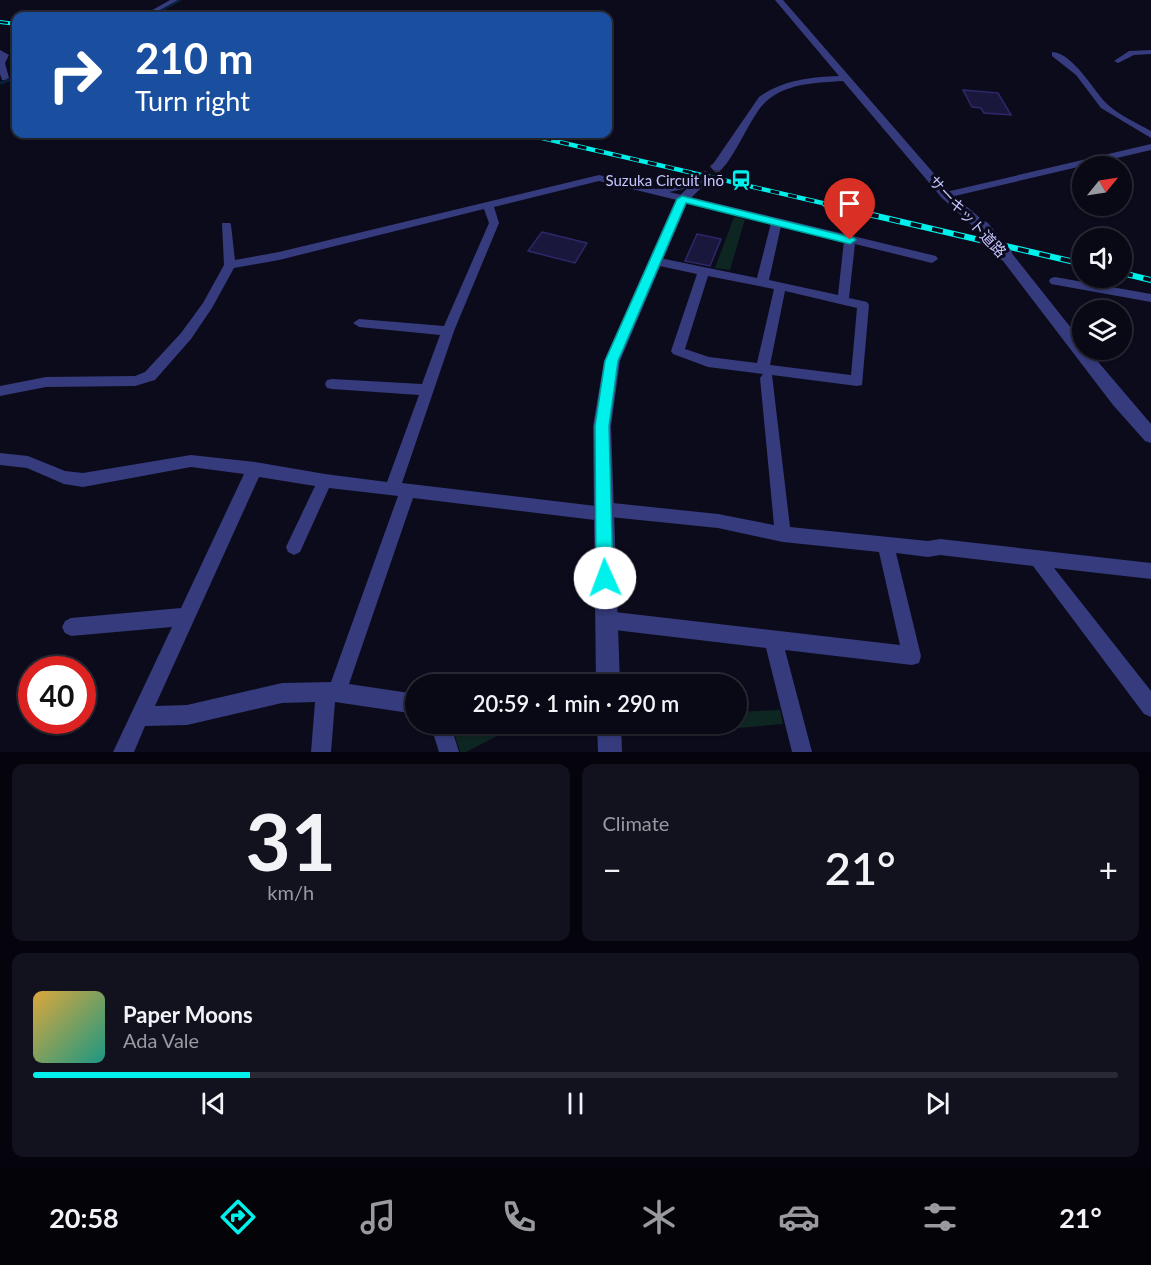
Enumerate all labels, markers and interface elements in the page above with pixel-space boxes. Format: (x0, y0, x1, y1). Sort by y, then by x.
text: 210 m (135, 33, 253, 83)
icon: right (36, 36, 114, 114)
text: Turn right (135, 84, 250, 117)
north arrow (1072, 156, 1132, 216)
map controls (1072, 156, 1132, 360)
station icon: Suzuka Circuit Inō (729, 168, 753, 192)
place label: Suzuka Circuit Inō (606, 171, 724, 189)
street label: サーキット道路 (926, 171, 1010, 261)
pin (824, 178, 875, 240)
icon: arrive (833, 187, 866, 220)
button: sound (1072, 228, 1132, 288)
button: layers (1072, 300, 1132, 360)
position arrow (573, 546, 637, 610)
speed limit sign: 40 (18, 656, 96, 734)
text: 20:59 · 1 min · 290 m (473, 690, 679, 717)
text: 31 (246, 794, 336, 888)
text: Climate (603, 811, 669, 835)
text: 21° (825, 841, 896, 895)
text: − (603, 849, 622, 889)
text: + (1099, 849, 1118, 889)
text: km/h (267, 880, 314, 904)
text: Paper Moons (123, 1001, 253, 1028)
text: Ada Vale (123, 1028, 199, 1052)
icon: previous (197, 1087, 230, 1120)
icon: pause (559, 1087, 592, 1120)
icon: next (921, 1087, 954, 1120)
icon: directions (217, 1196, 259, 1238)
icon: music (357, 1196, 399, 1238)
icon: phone (498, 1196, 540, 1238)
icon: climate (638, 1196, 680, 1238)
icon: car (778, 1196, 820, 1238)
icon: filters (919, 1196, 961, 1238)
text: 20:58 (49, 1201, 119, 1234)
text: 21° (1059, 1201, 1102, 1234)

